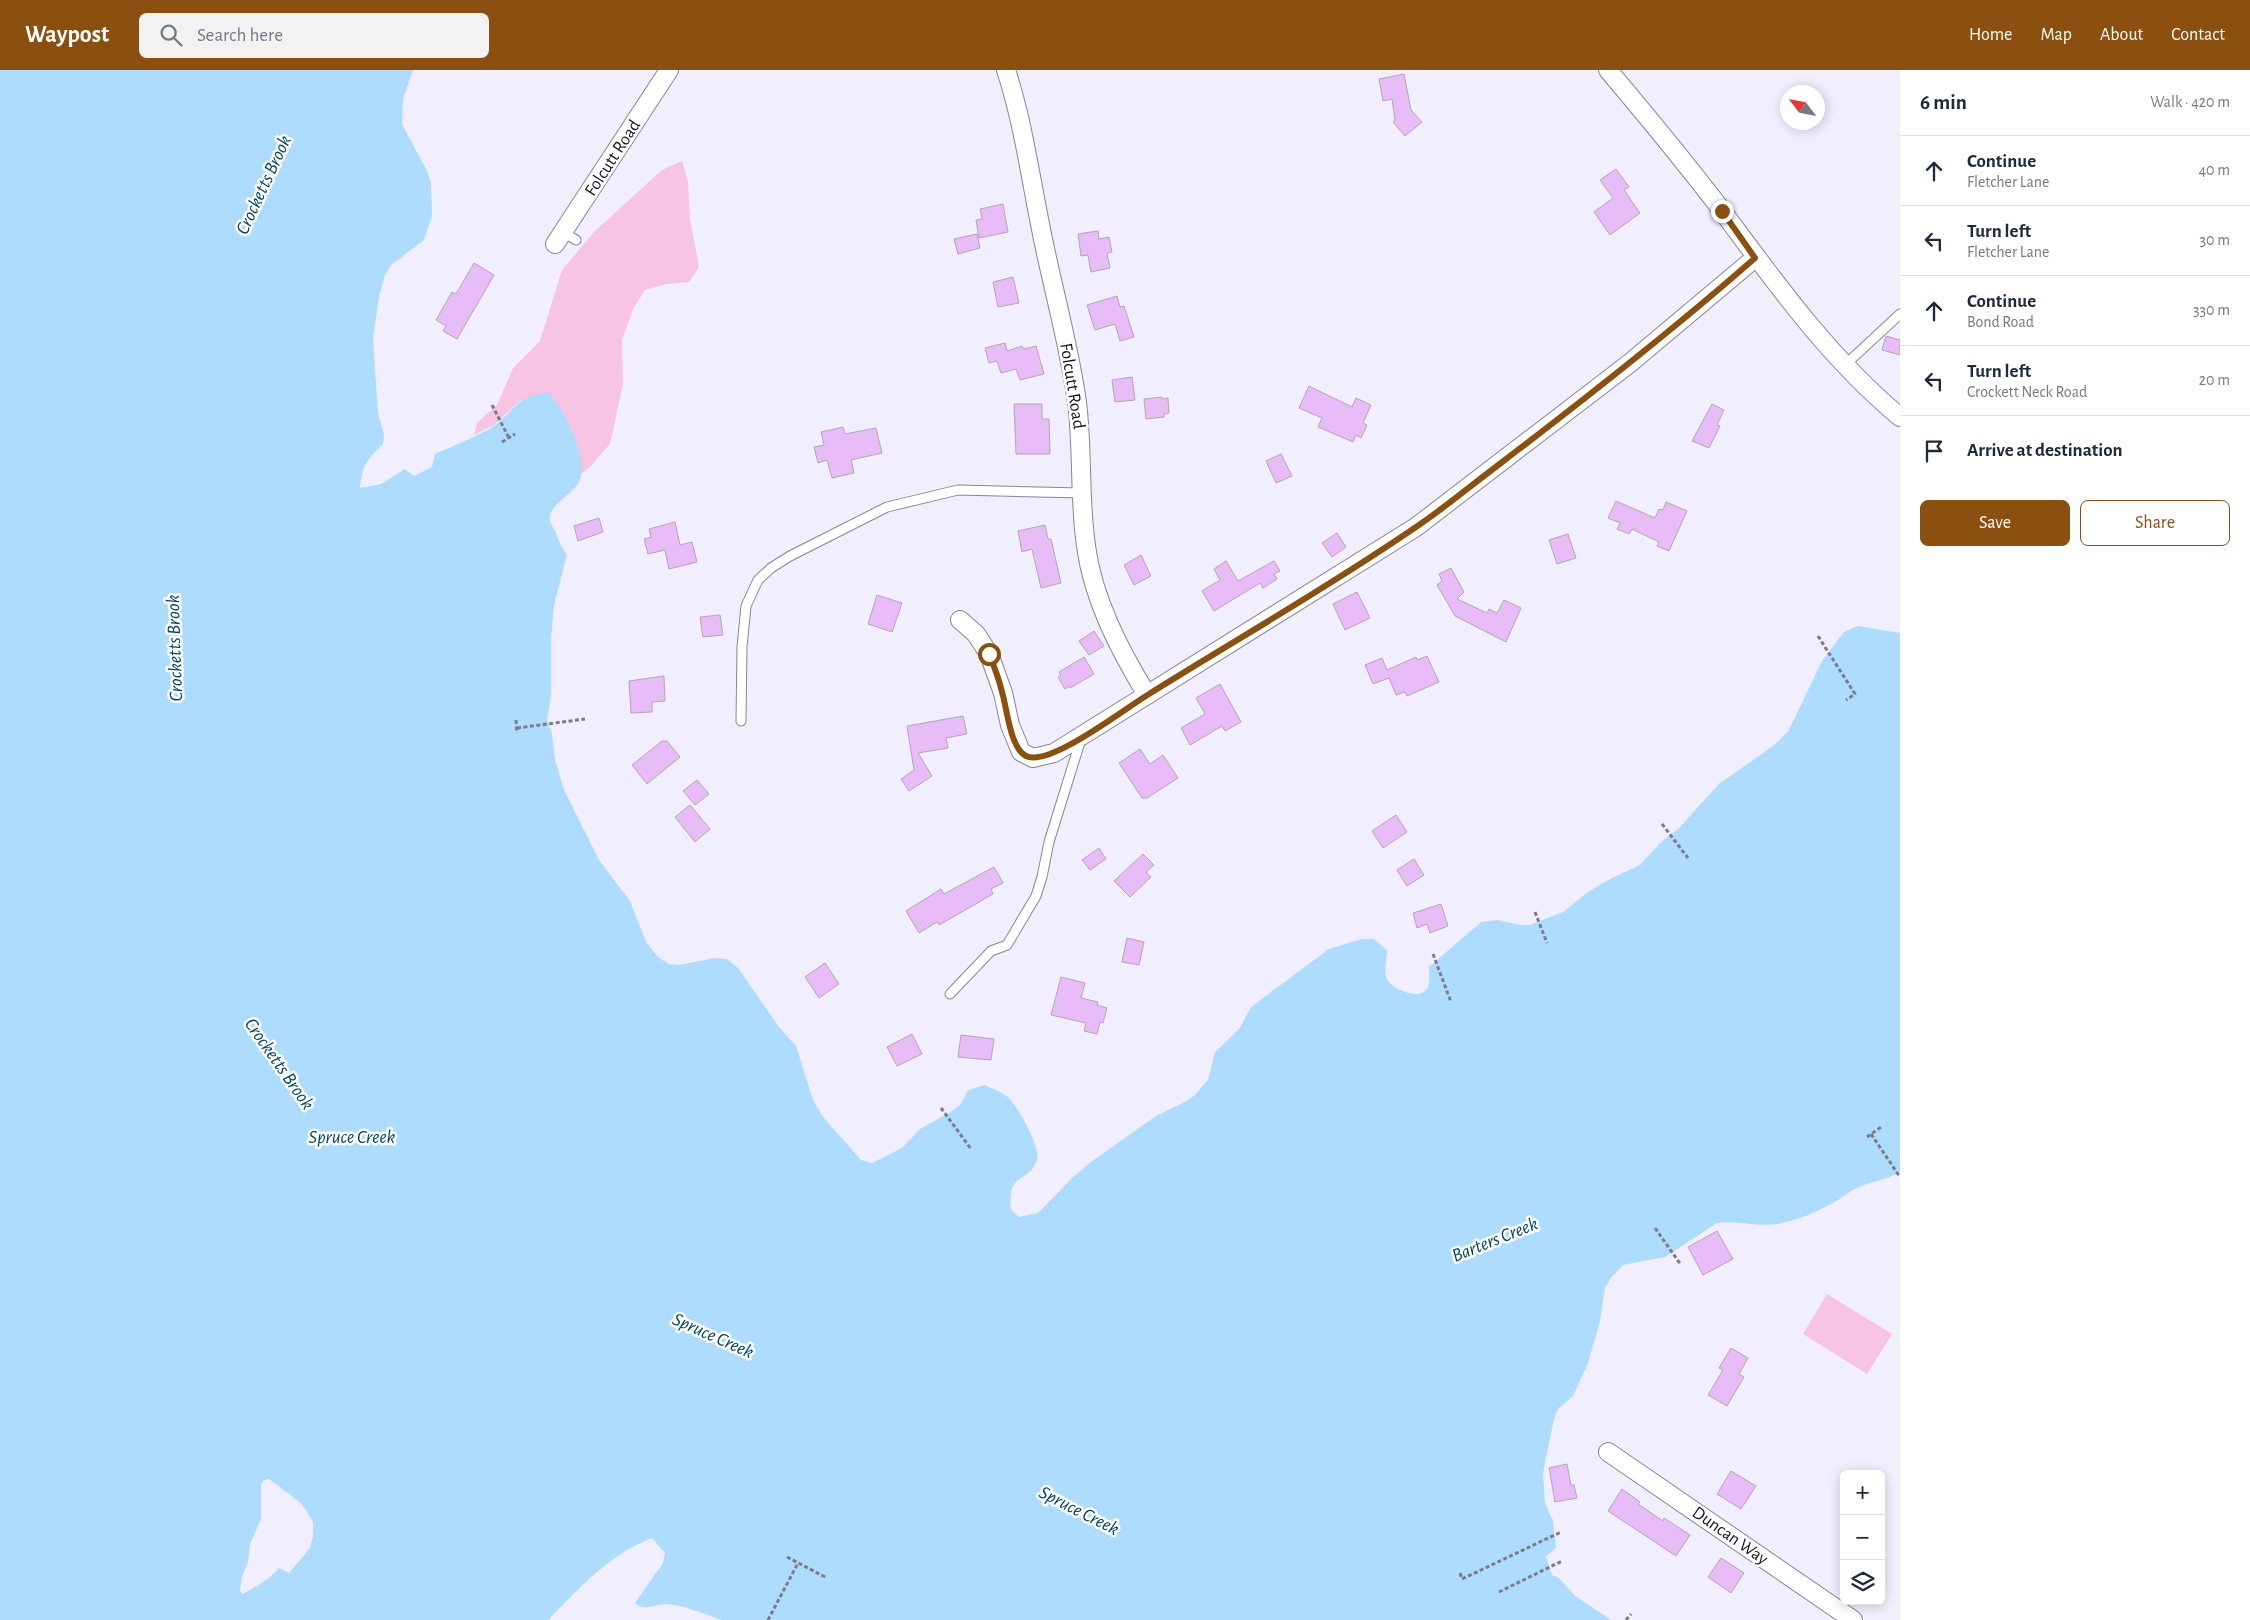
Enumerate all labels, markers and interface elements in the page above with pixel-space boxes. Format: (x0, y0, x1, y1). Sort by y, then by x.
search box (139, 13, 489, 58)
icon: search (157, 21, 185, 49)
text: Waypost (25, 23, 109, 47)
text: Search here (197, 26, 283, 45)
text: Home (1969, 26, 2012, 44)
text: Map (2040, 26, 2072, 44)
text: About (2100, 26, 2143, 44)
text: Contact (2171, 26, 2225, 44)
north arrow (1780, 85, 1825, 130)
text: 6 min (1920, 92, 1967, 113)
text: Walk · 420 m (2150, 94, 2230, 110)
street label: Folcutt Road (582, 117, 644, 199)
water label: Crocketts Brook (233, 132, 295, 237)
text: Continue (1967, 152, 2036, 171)
icon: ahead (1920, 157, 1948, 185)
text: 40 m (2198, 162, 2230, 178)
text: Fletcher Lane (1967, 174, 2049, 190)
route end (1711, 200, 1734, 223)
text: Turn left (1967, 222, 2031, 241)
icon: left (1920, 227, 1948, 255)
text: 30 m (2200, 232, 2230, 248)
text: Fletcher Lane (1967, 244, 2049, 260)
text: Continue (1967, 292, 2036, 311)
icon: ahead (1920, 297, 1948, 325)
text: 330 m (2193, 302, 2230, 318)
text: Bond Road (1967, 314, 2034, 330)
street label: Folcutt Road (1056, 342, 1088, 430)
text: Turn left (1967, 362, 2031, 381)
icon: left (1920, 367, 1948, 395)
text: 20 m (2199, 372, 2230, 388)
text: Crockett Neck Road (1967, 384, 2087, 400)
icon: arrive (1920, 437, 1948, 465)
text: Arrive at destination (1967, 441, 2123, 460)
button: Save (1920, 500, 2070, 546)
button: Share (2080, 500, 2230, 546)
water label: Crocketts Brook (164, 594, 186, 702)
route start (978, 643, 1001, 666)
water label: Crocketts Brook (241, 1015, 318, 1113)
water label: Spruce Creek (309, 1128, 396, 1147)
water label: Barters Creek (1449, 1214, 1541, 1266)
water label: Spruce Creek (670, 1310, 757, 1362)
map controls (1840, 1470, 1885, 1605)
button: + (1840, 1470, 1885, 1515)
water label: Spruce Creek (1036, 1483, 1122, 1539)
street label: Duncan Way (1689, 1503, 1771, 1569)
button: − (1840, 1515, 1885, 1560)
button: layers (1840, 1560, 1885, 1605)

